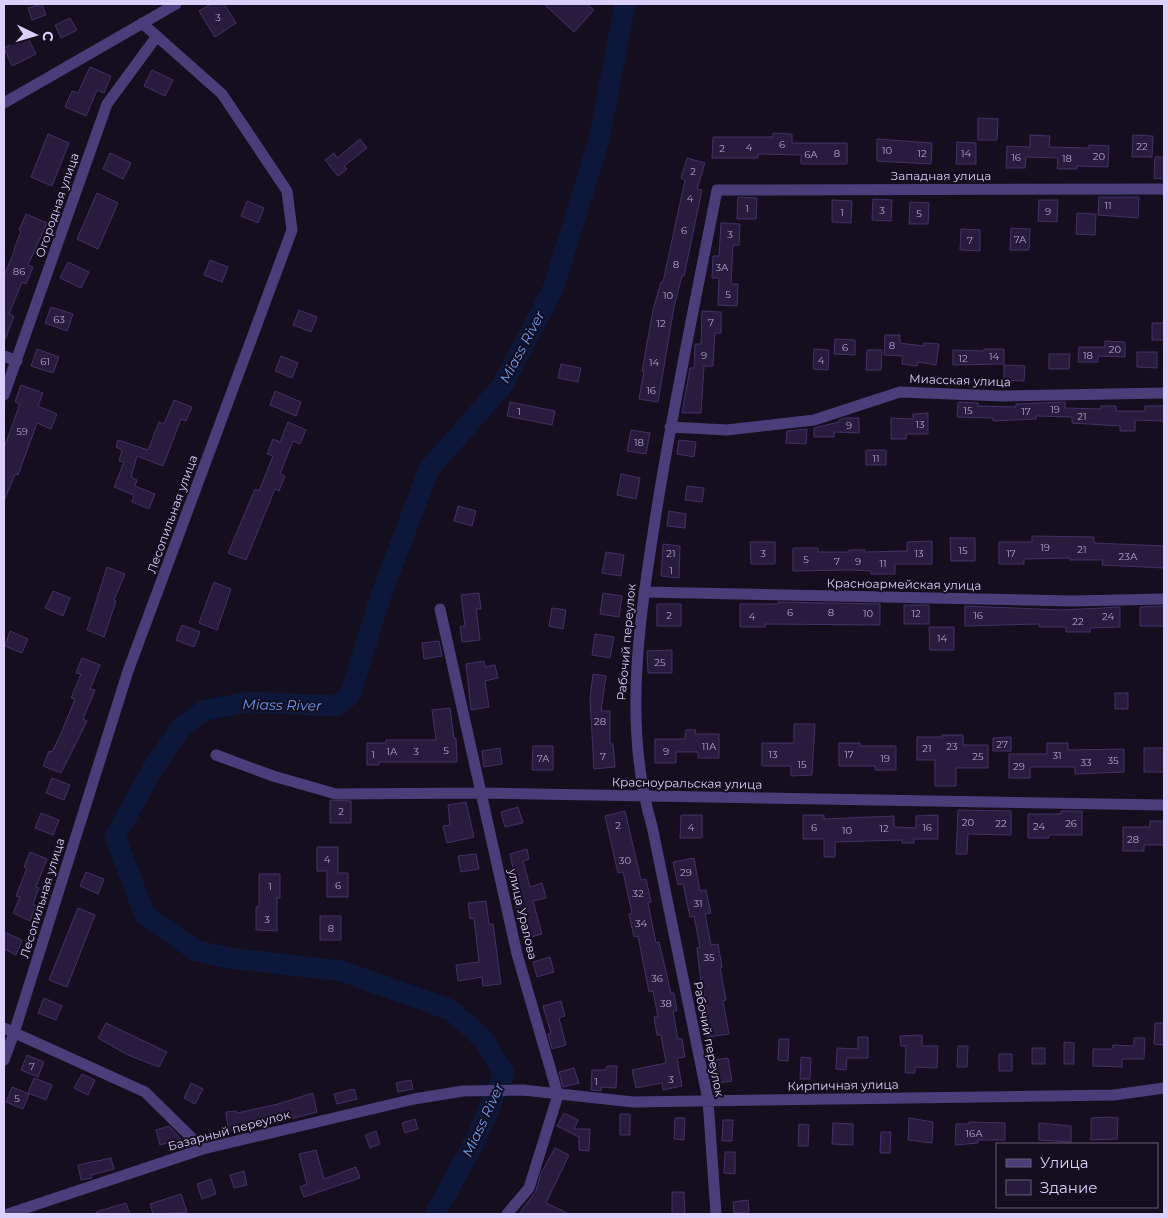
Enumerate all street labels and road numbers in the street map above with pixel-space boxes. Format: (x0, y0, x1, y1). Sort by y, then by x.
street label: Огородная улица (32, 151, 82, 259)
street label: Западная улица (891, 168, 991, 183)
street label: Миасская улица (909, 371, 1011, 389)
street label: Лесопильная улица (144, 453, 200, 575)
street label: Красноармейская улица (826, 575, 982, 593)
street label: Рабочий переулок (613, 583, 639, 701)
street label: Красноуральская улица (612, 774, 762, 792)
street label: Лесопильная улица (17, 836, 67, 960)
street label: улица Уралова (505, 866, 541, 961)
street label: Рабочий переулок (690, 980, 728, 1098)
street label: Кирпичная улица (787, 1077, 899, 1093)
street label: Базарный переулок (166, 1106, 292, 1154)

